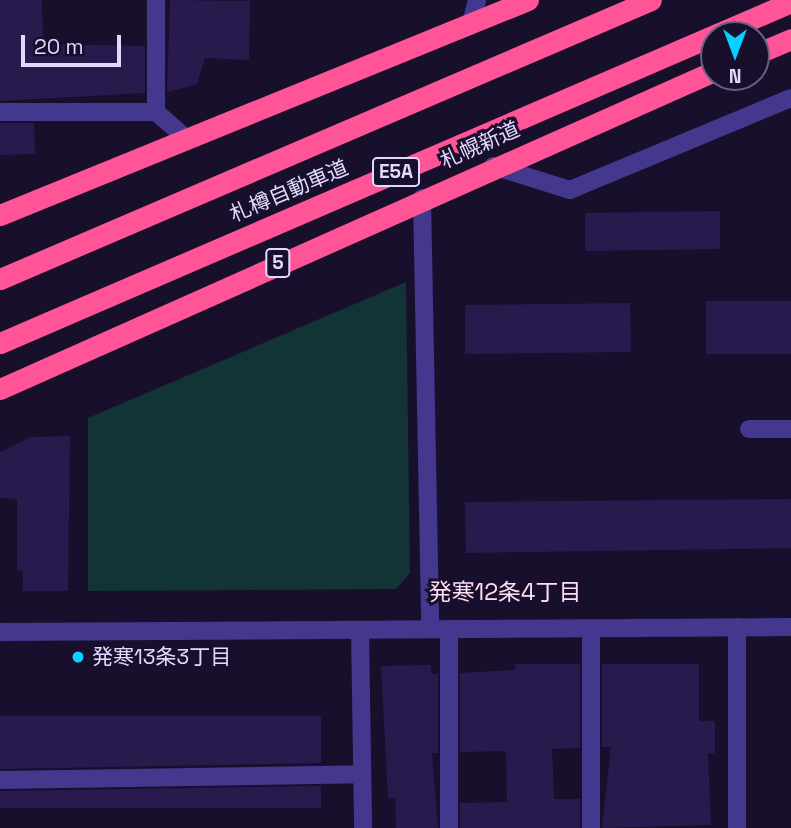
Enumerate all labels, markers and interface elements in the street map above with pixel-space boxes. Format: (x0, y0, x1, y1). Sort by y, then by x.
scale bar (24, 21, 124, 65)
north arrow (700, 21, 770, 91)
text: 20 m (34, 33, 84, 60)
text: N (729, 63, 741, 88)
street label: 札幌新道 (437, 116, 523, 174)
street label: 札樽自動車道 (226, 155, 352, 227)
road number: E5A (372, 156, 420, 188)
road number: 5 (264, 247, 292, 278)
district label: 発寒12条4丁目 (429, 578, 581, 606)
place label: 発寒13条3丁目 (92, 644, 231, 670)
marker: 発寒13条3丁目 (70, 649, 86, 665)

